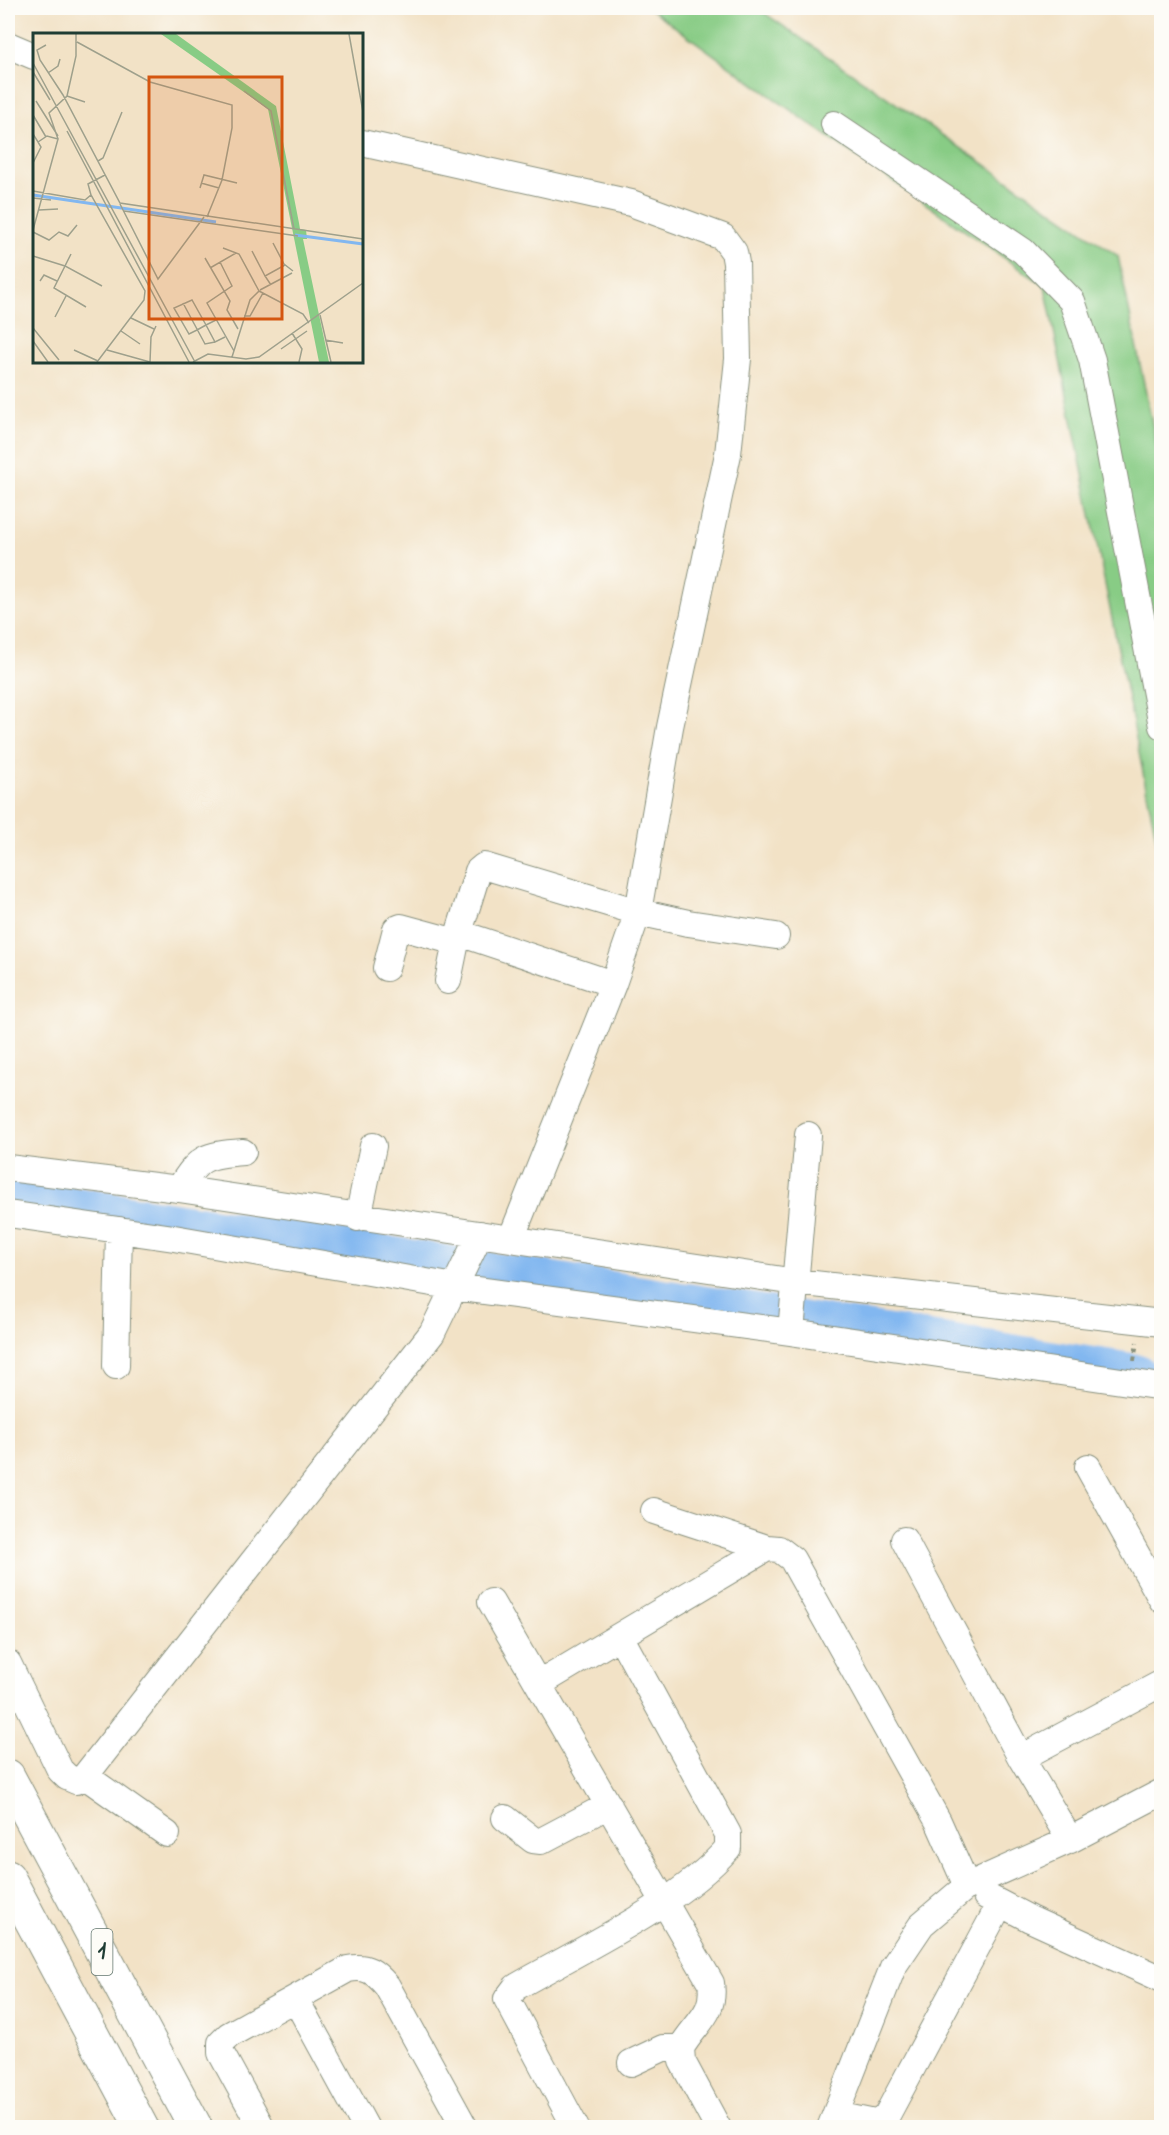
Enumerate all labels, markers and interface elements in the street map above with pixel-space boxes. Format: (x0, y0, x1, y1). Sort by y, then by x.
inset map (33, 33, 363, 363)
road number: 1 (92, 1929, 112, 1975)

